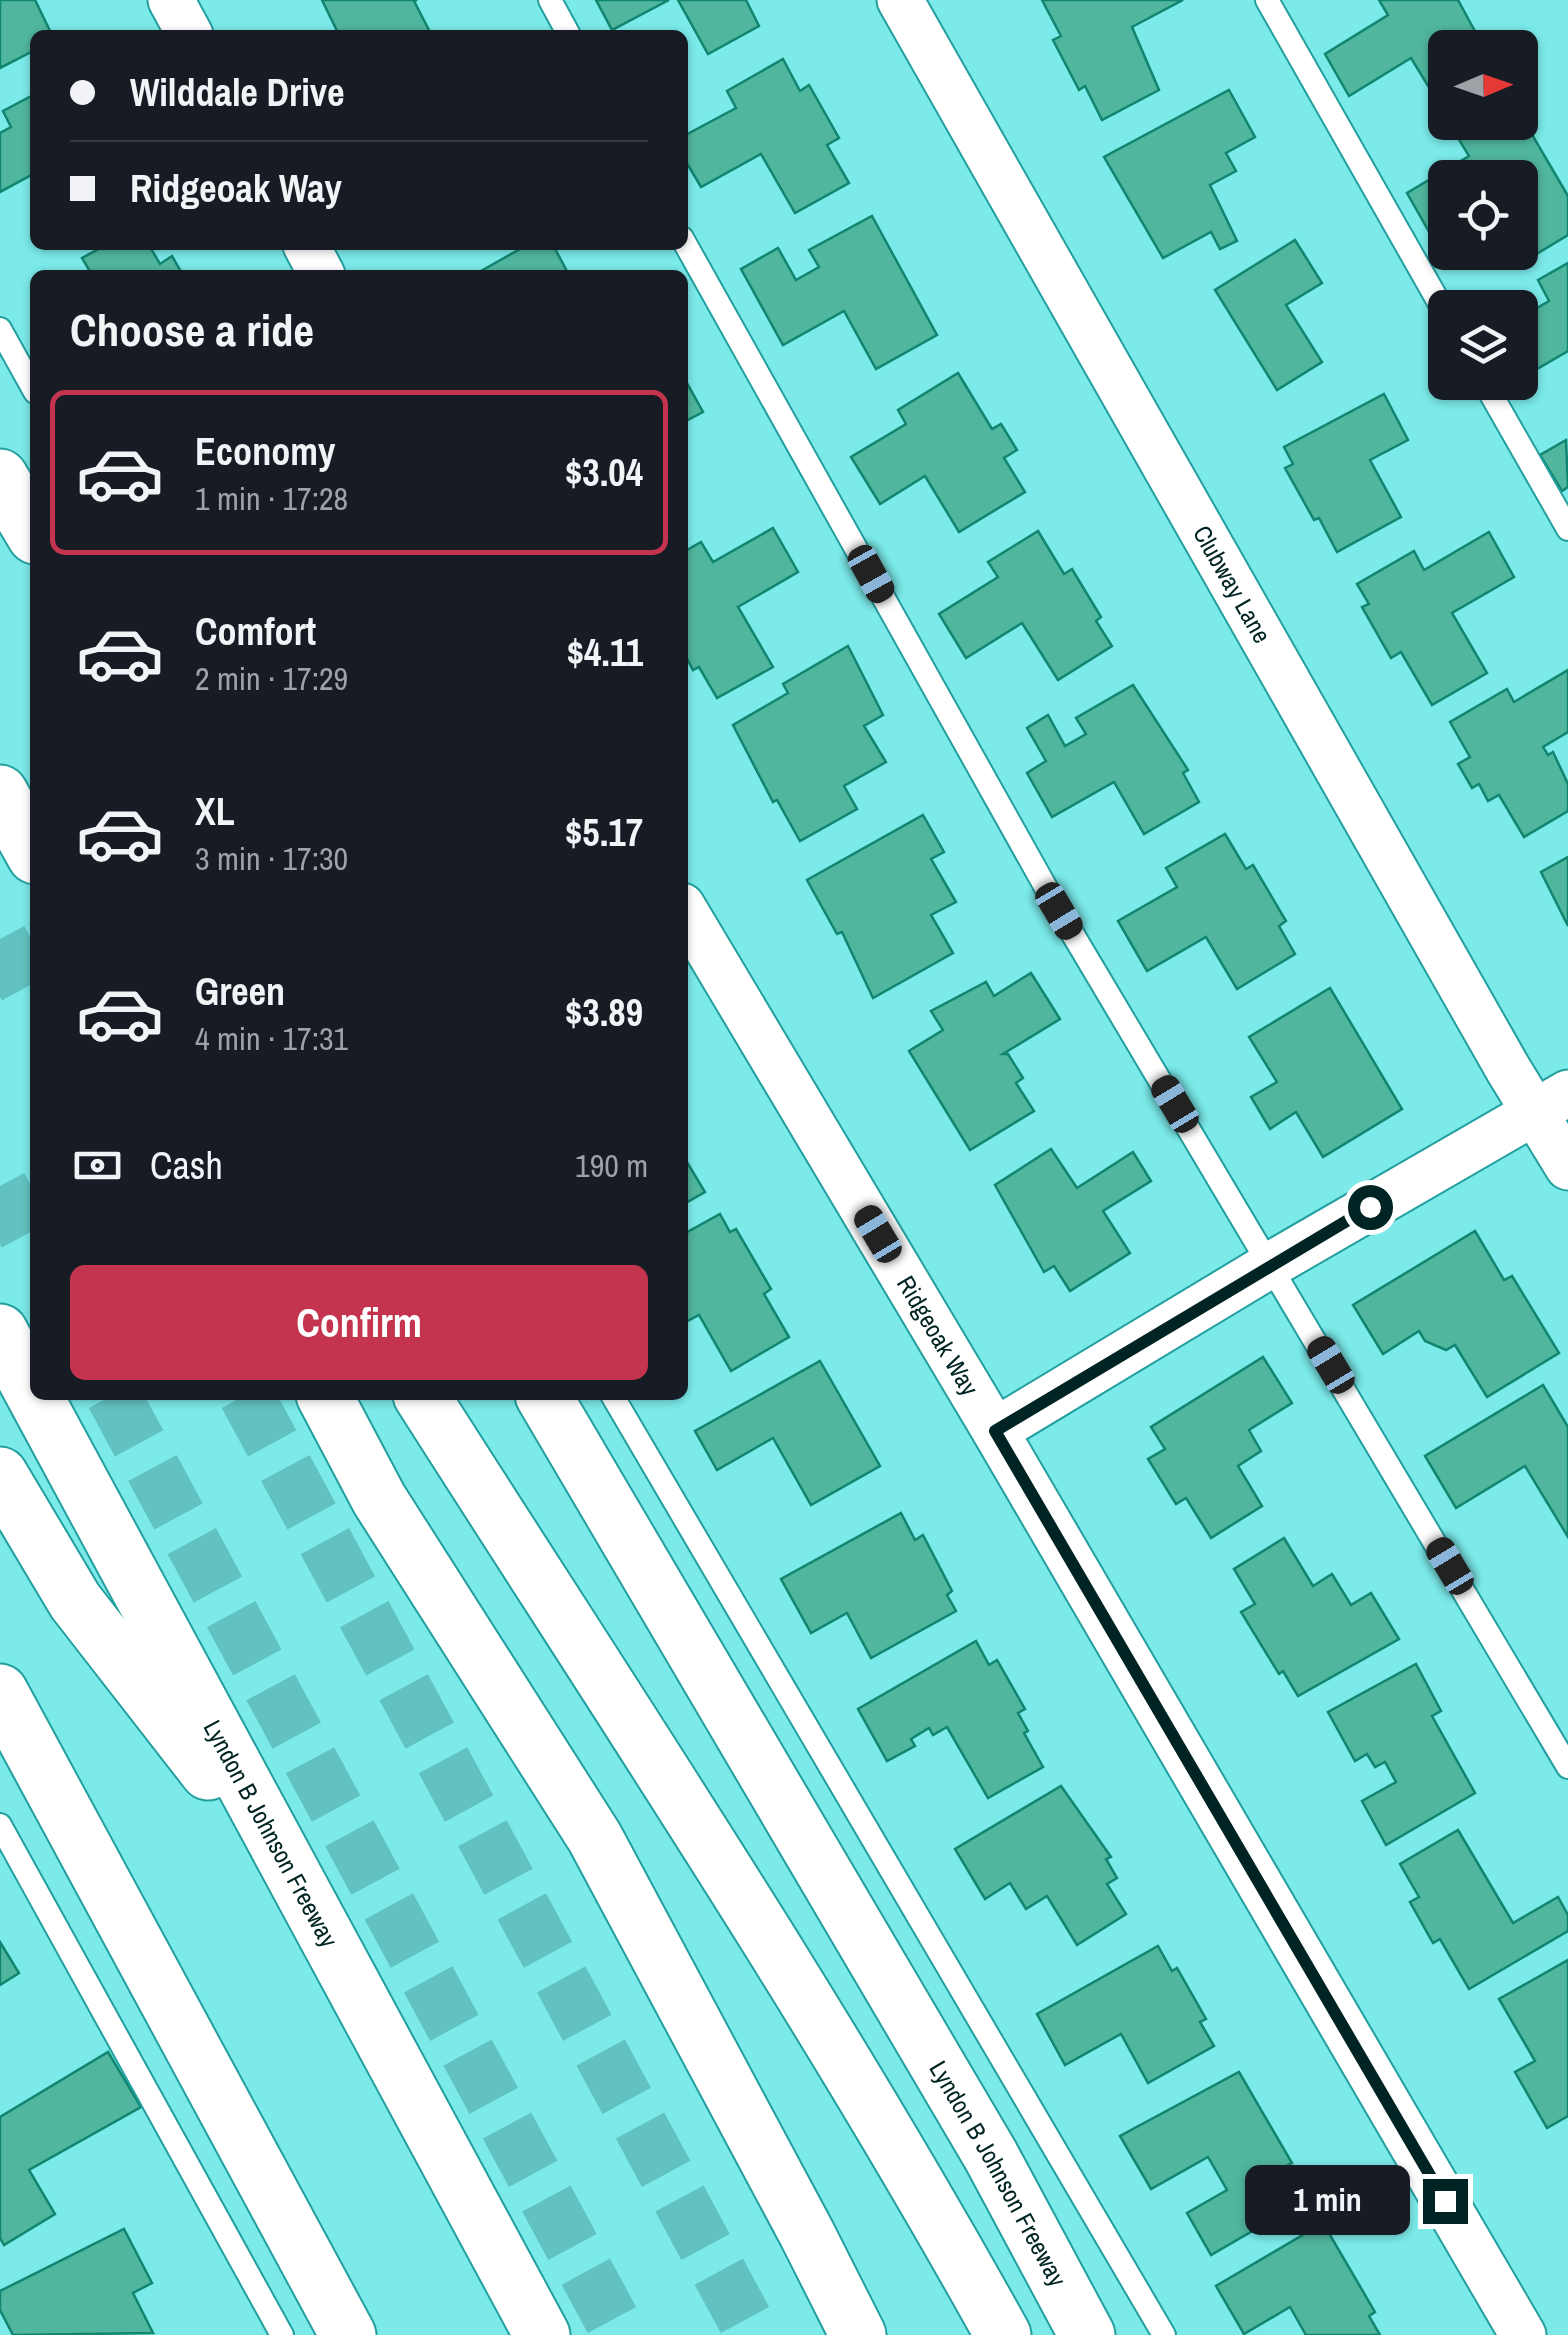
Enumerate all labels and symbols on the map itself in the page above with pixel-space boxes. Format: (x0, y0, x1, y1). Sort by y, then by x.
north arrow (1428, 30, 1538, 140)
street label: Clubway Lane (1185, 519, 1279, 649)
car (843, 540, 899, 608)
car (1031, 878, 1087, 944)
car (1147, 1071, 1203, 1137)
route start (1348, 1185, 1393, 1230)
car (850, 1201, 906, 1267)
street label: Ridgeoak Way (889, 1269, 987, 1402)
car (1303, 1332, 1359, 1398)
car (1422, 1533, 1478, 1599)
street label: Lyndon B Johnson Freeway (196, 1714, 347, 1954)
street label: Lyndon B Johnson Freeway (922, 2054, 1075, 2293)
callout: 1 min (1245, 2166, 1410, 2236)
route end (1423, 2179, 1468, 2224)

